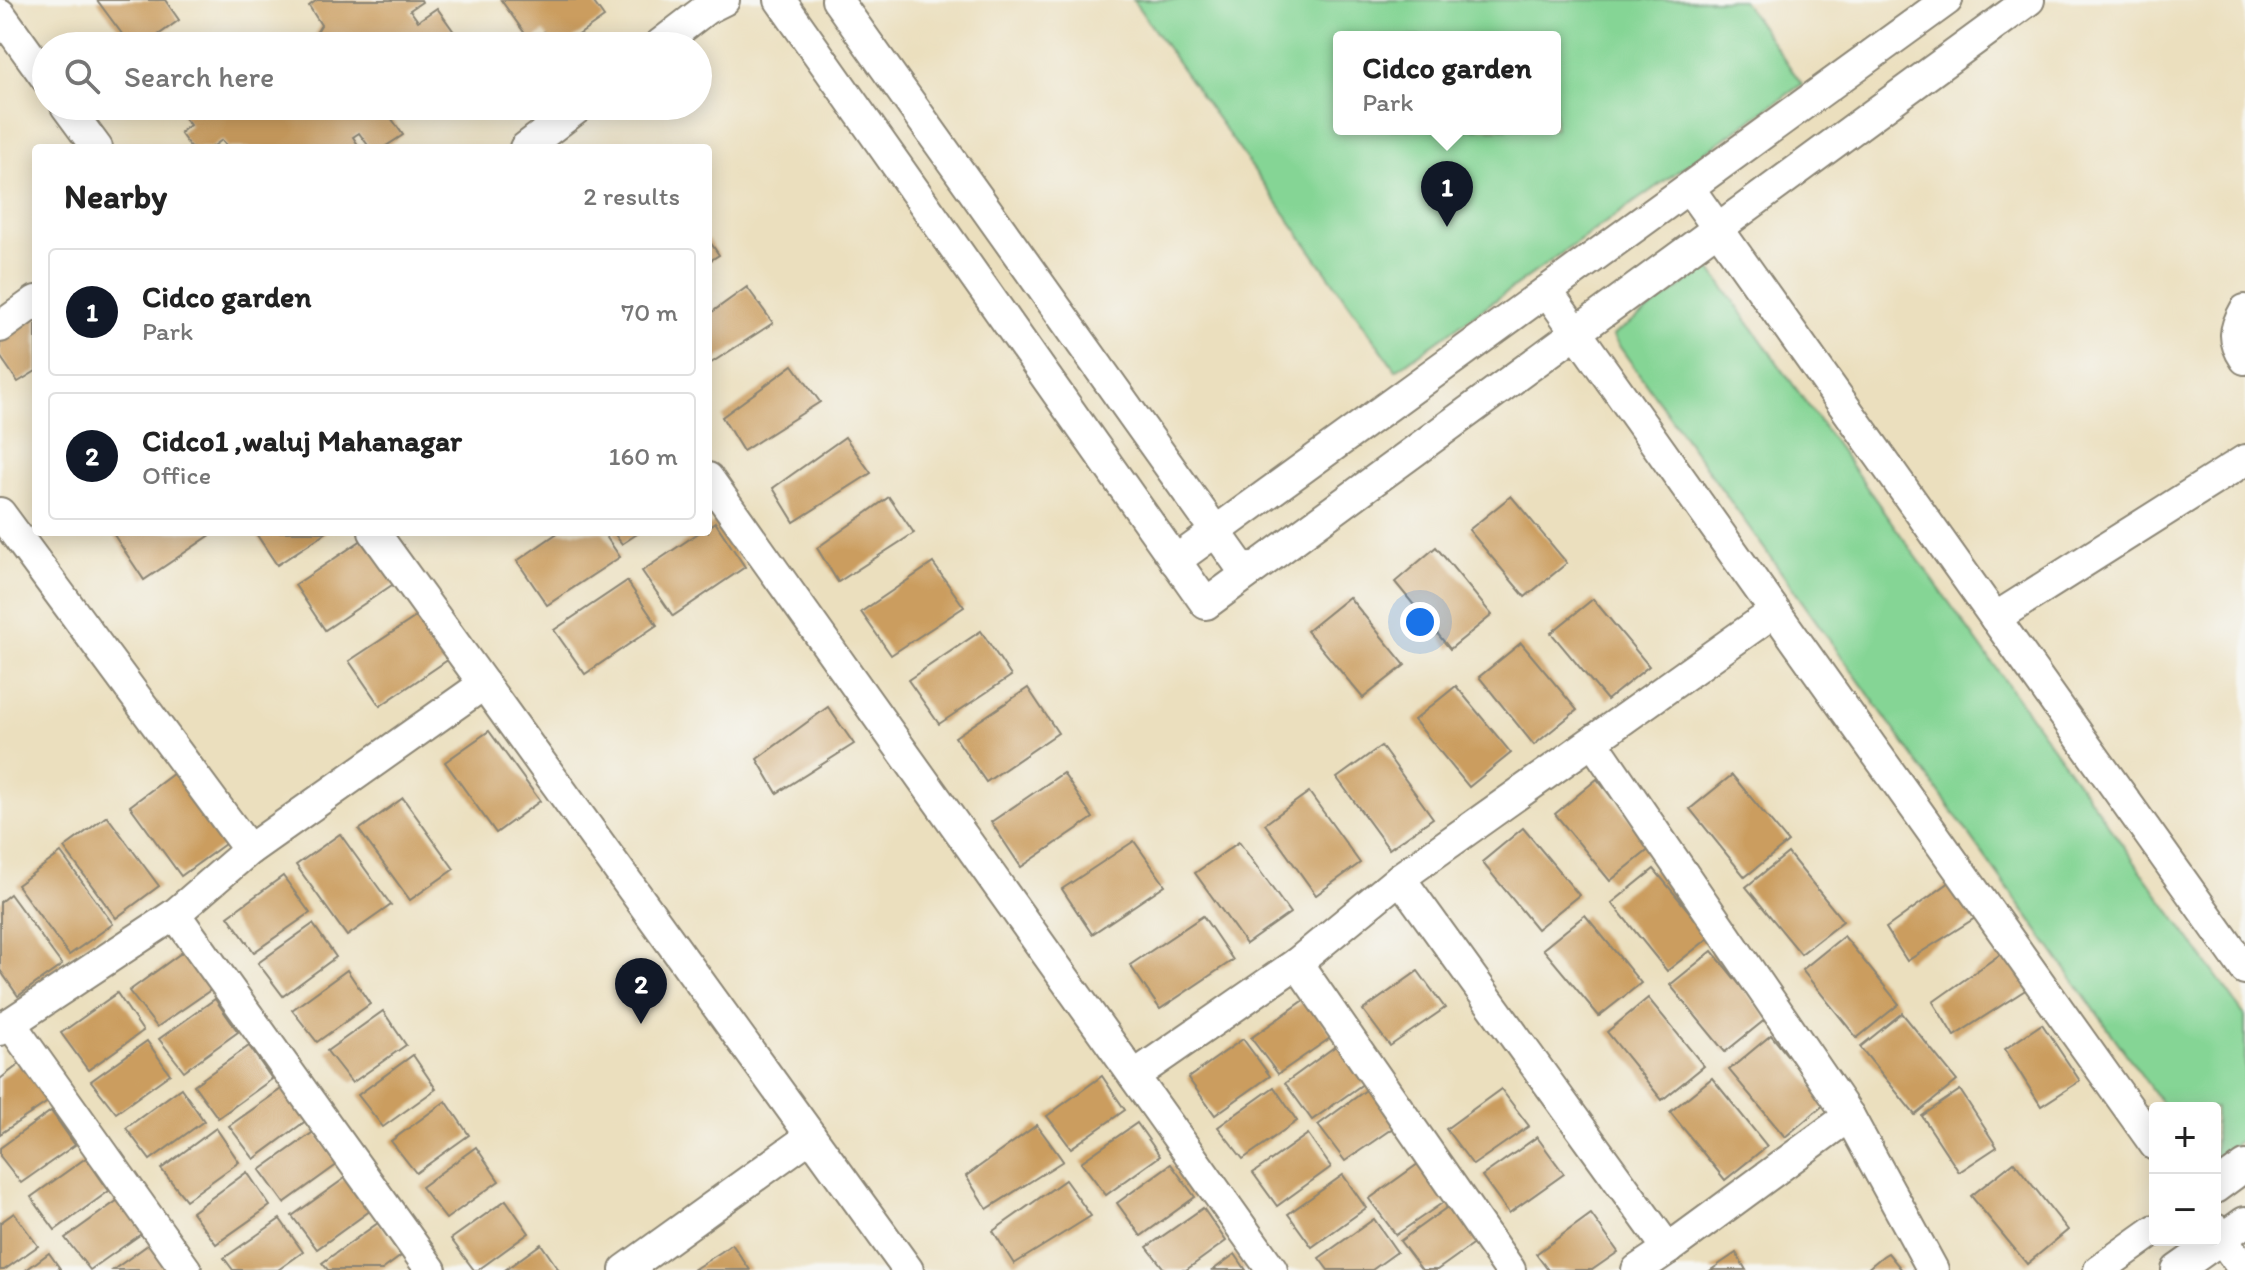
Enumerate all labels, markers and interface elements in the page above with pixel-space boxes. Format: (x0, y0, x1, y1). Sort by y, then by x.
popup (1333, 31, 1561, 135)
search box (32, 32, 712, 120)
text: Cidco garden (1362, 49, 1532, 86)
icon: search (60, 54, 104, 98)
text: Search here (124, 58, 274, 95)
text: Park (1362, 86, 1413, 118)
pin: 1 (1421, 161, 1473, 227)
text: Nearby (64, 176, 167, 217)
text: 2 results (583, 180, 680, 212)
text: Cidco garden (142, 278, 311, 315)
text: 1 (86, 296, 98, 328)
text: 70 m (621, 296, 678, 328)
text: Park (142, 315, 193, 347)
text: Cidco1 ,waluj Mahanagar (142, 422, 462, 459)
text: 2 (85, 440, 99, 472)
text: 160 m (608, 440, 678, 472)
text: Office (142, 459, 211, 491)
your location (1400, 602, 1440, 642)
pin: 2 (615, 958, 667, 1024)
map controls (2149, 1102, 2221, 1246)
button: + (2149, 1102, 2221, 1174)
button: − (2149, 1174, 2221, 1246)

